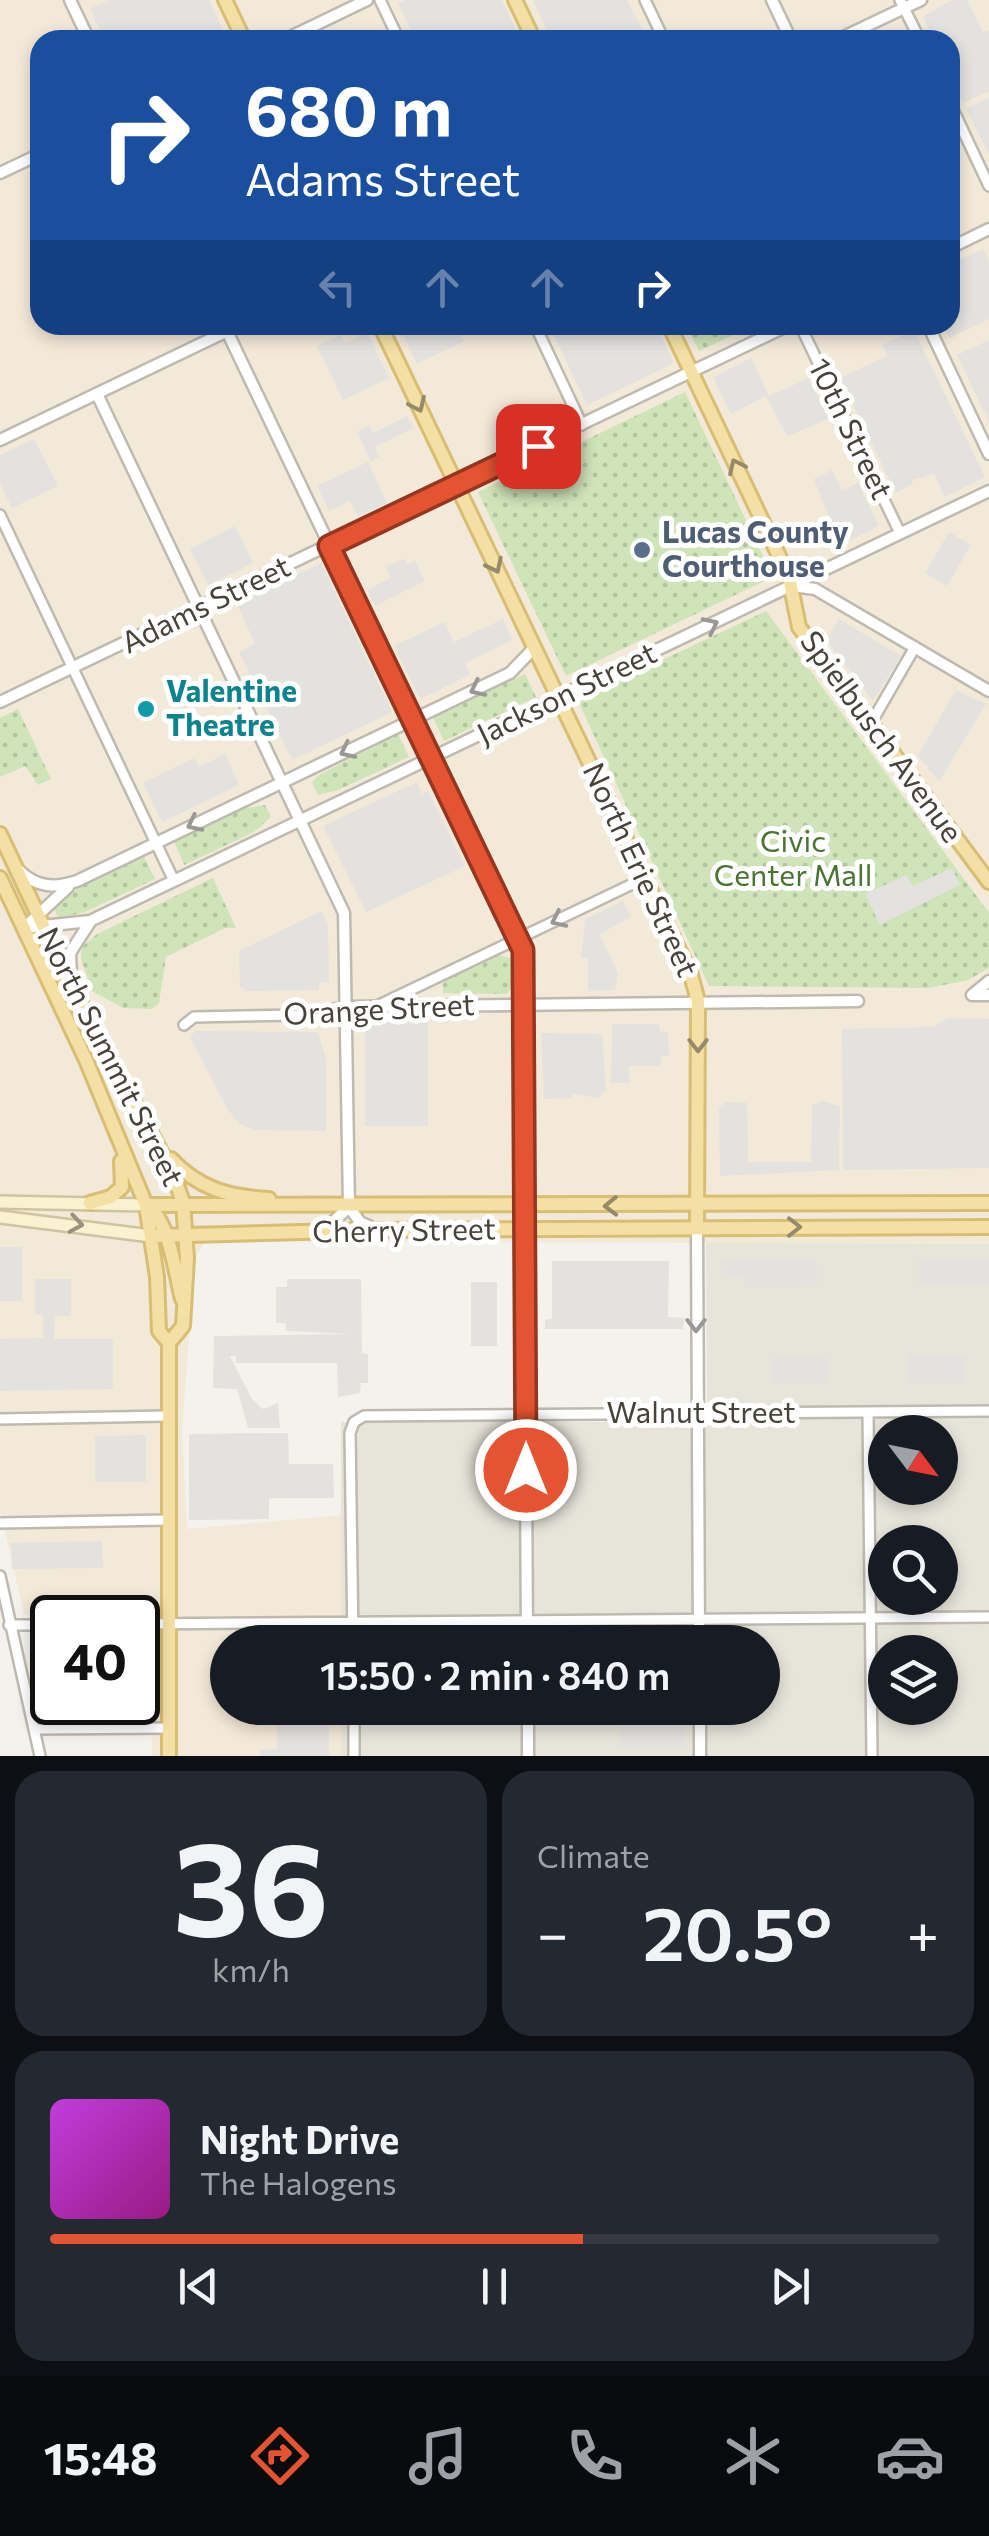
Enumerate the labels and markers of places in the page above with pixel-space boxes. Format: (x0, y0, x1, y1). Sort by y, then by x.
pin (496, 404, 581, 489)
place label: Lucas County Courthouse (662, 512, 849, 583)
marker: Lucas County Courthouse (631, 539, 653, 561)
place label: Valentine Theatre (166, 671, 297, 742)
marker: Valentine Theatre (135, 698, 157, 720)

